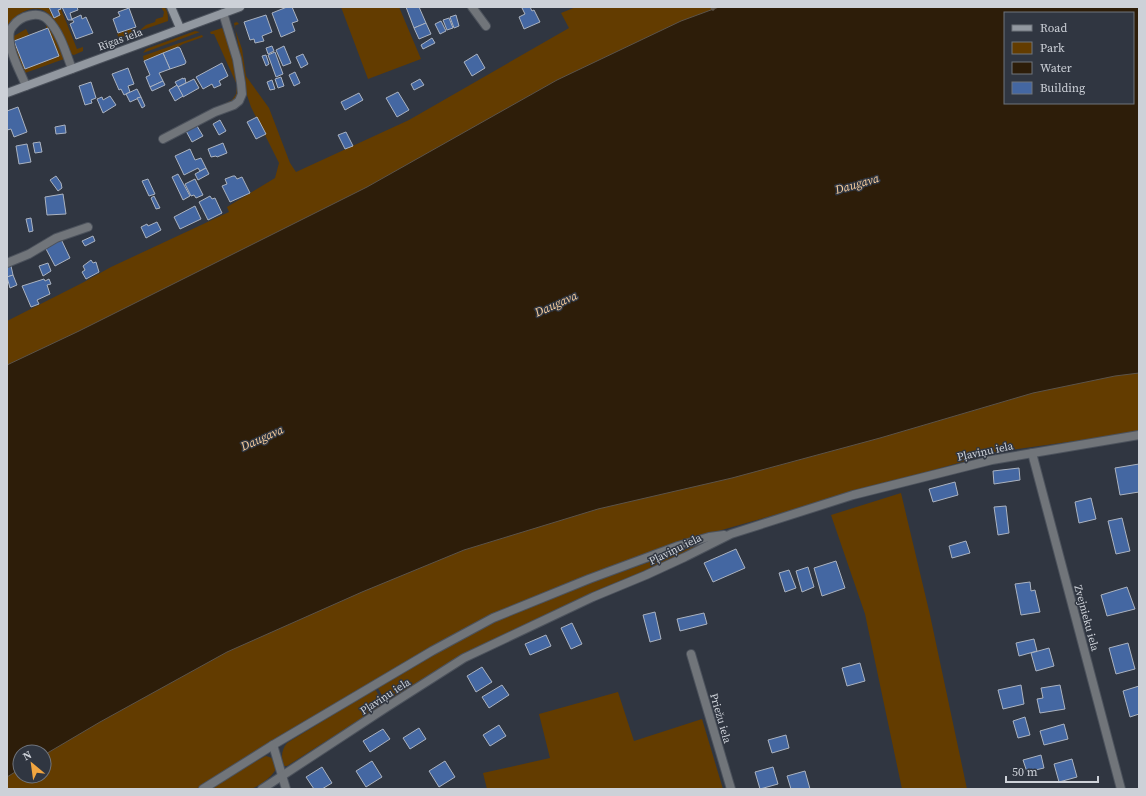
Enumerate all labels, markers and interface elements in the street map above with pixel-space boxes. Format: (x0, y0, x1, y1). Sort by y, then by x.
legend (1004, 12, 1134, 104)
text: Road (1040, 20, 1067, 36)
street label: Rīgas iela (96, 24, 145, 54)
text: Park (1040, 40, 1065, 56)
text: Water (1040, 60, 1072, 76)
text: Building (1040, 80, 1085, 96)
water label: Daugava (832, 170, 882, 198)
water label: Daugava (531, 287, 581, 321)
water label: Daugava (237, 421, 287, 455)
street label: Pļaviņu iela (956, 438, 1015, 465)
street label: Pļaviņu iela (646, 530, 704, 569)
street label: Zvejnieku iela (1071, 583, 1103, 653)
street label: Pļaviņu iela (357, 674, 414, 718)
street label: Priežu iela (706, 691, 735, 745)
north arrow (12, 744, 52, 784)
text: N (20, 747, 35, 764)
scale bar (1006, 758, 1098, 784)
text: 50 m (1012, 764, 1038, 780)

